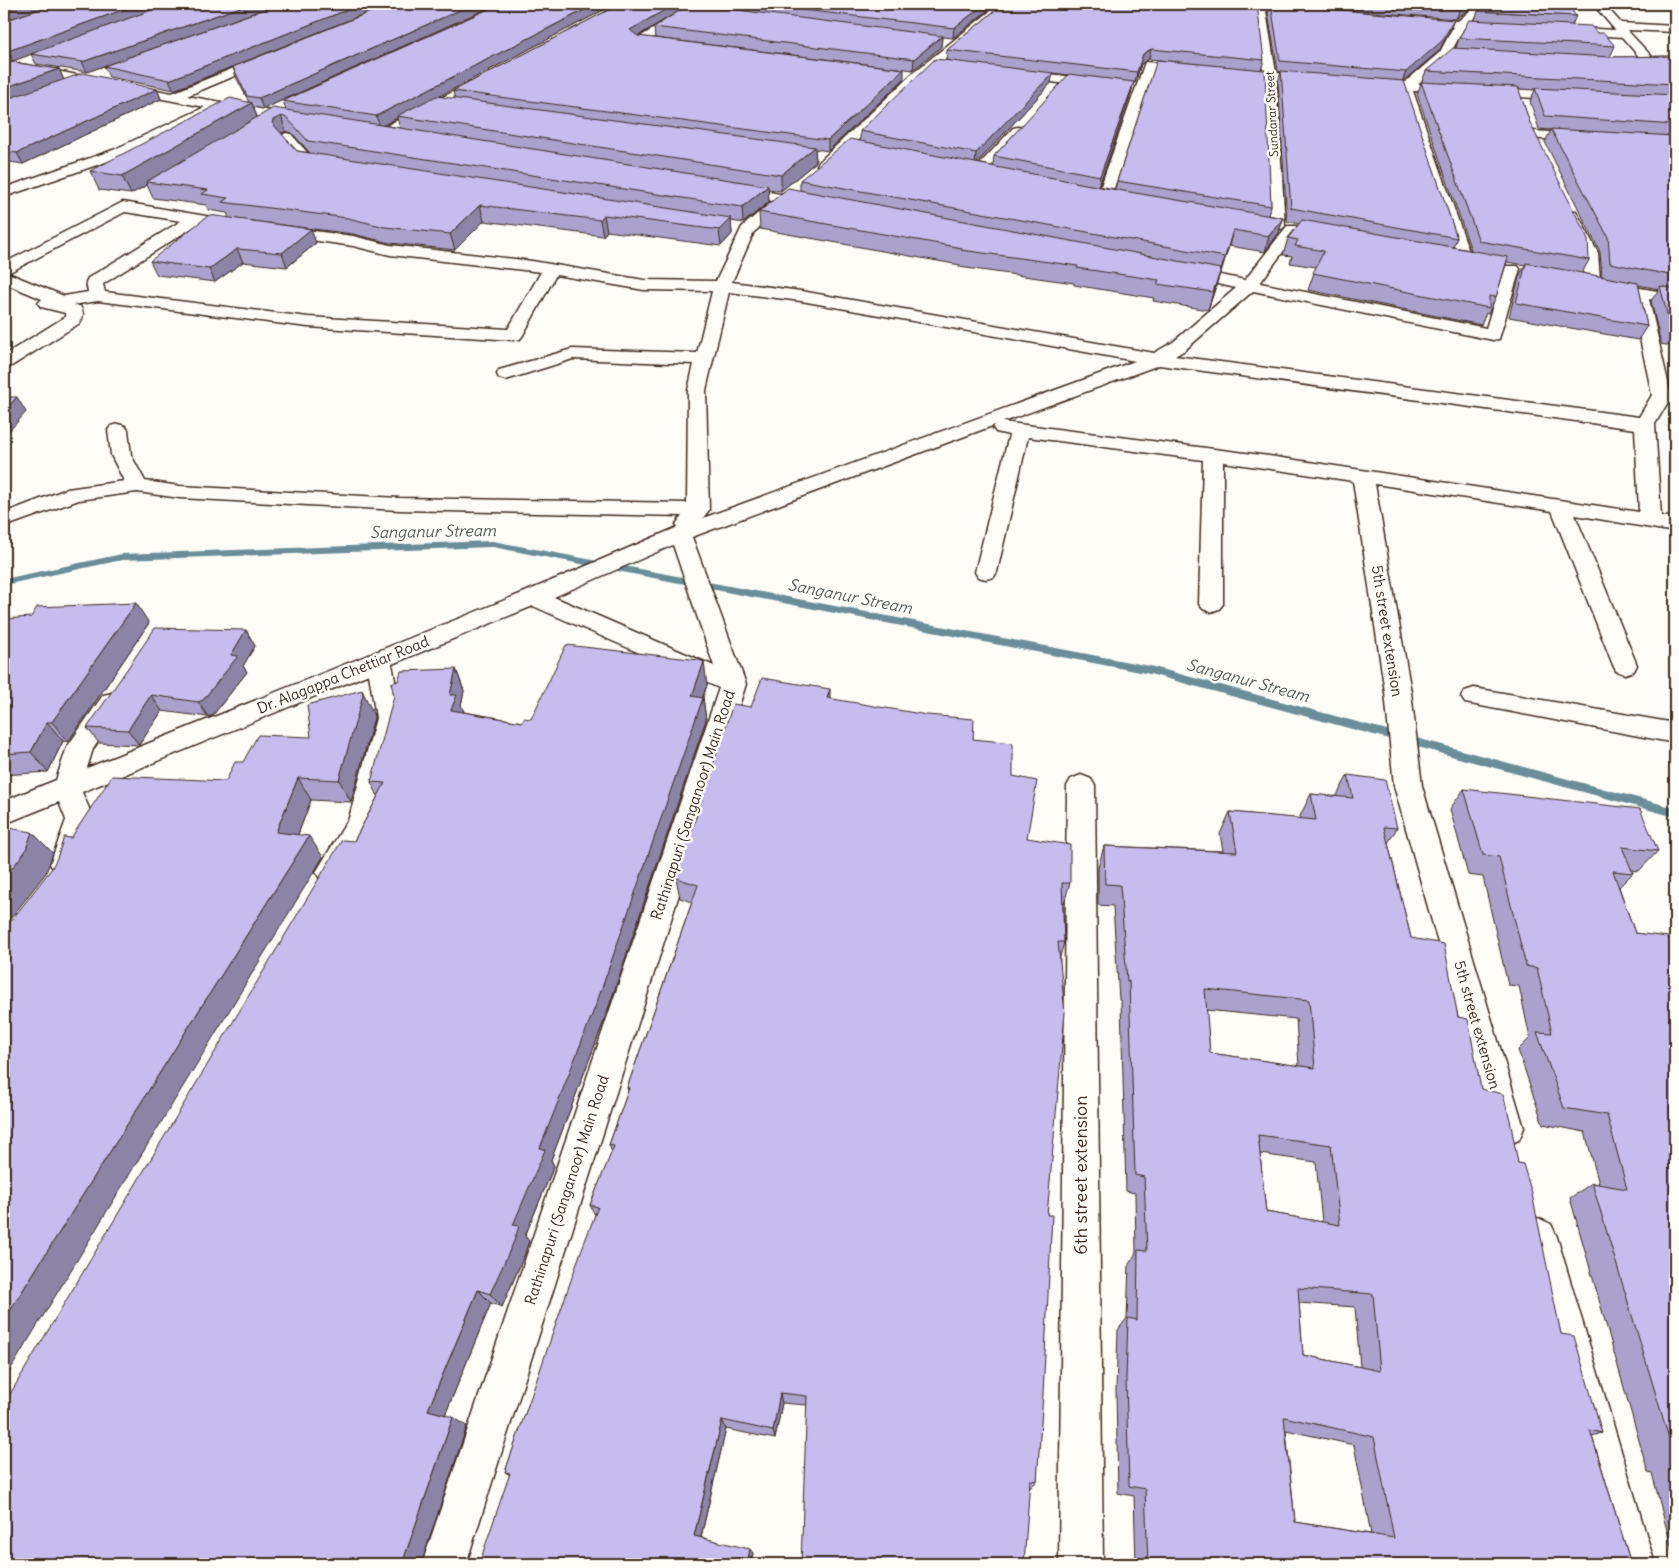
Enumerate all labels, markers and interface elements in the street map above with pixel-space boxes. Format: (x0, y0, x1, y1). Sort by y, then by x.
street label: Sundarar Street (1262, 71, 1281, 157)
water label: Sanganur Stream (370, 520, 497, 542)
street label: 5th street extension (1368, 564, 1407, 698)
water label: Sanganur Stream (786, 574, 915, 618)
street label: Dr. Alagappa Chettiar Road (254, 631, 432, 718)
water label: Sanganur Stream (1185, 654, 1312, 706)
street label: Rathinapuri (Sanganoor) Main Road (646, 687, 739, 922)
street label: 5th street extension (1450, 958, 1505, 1092)
street label: Rathinapuri (Sanganoor) Main Road (520, 1072, 613, 1307)
street label: 6th street extension (1069, 1095, 1092, 1255)

